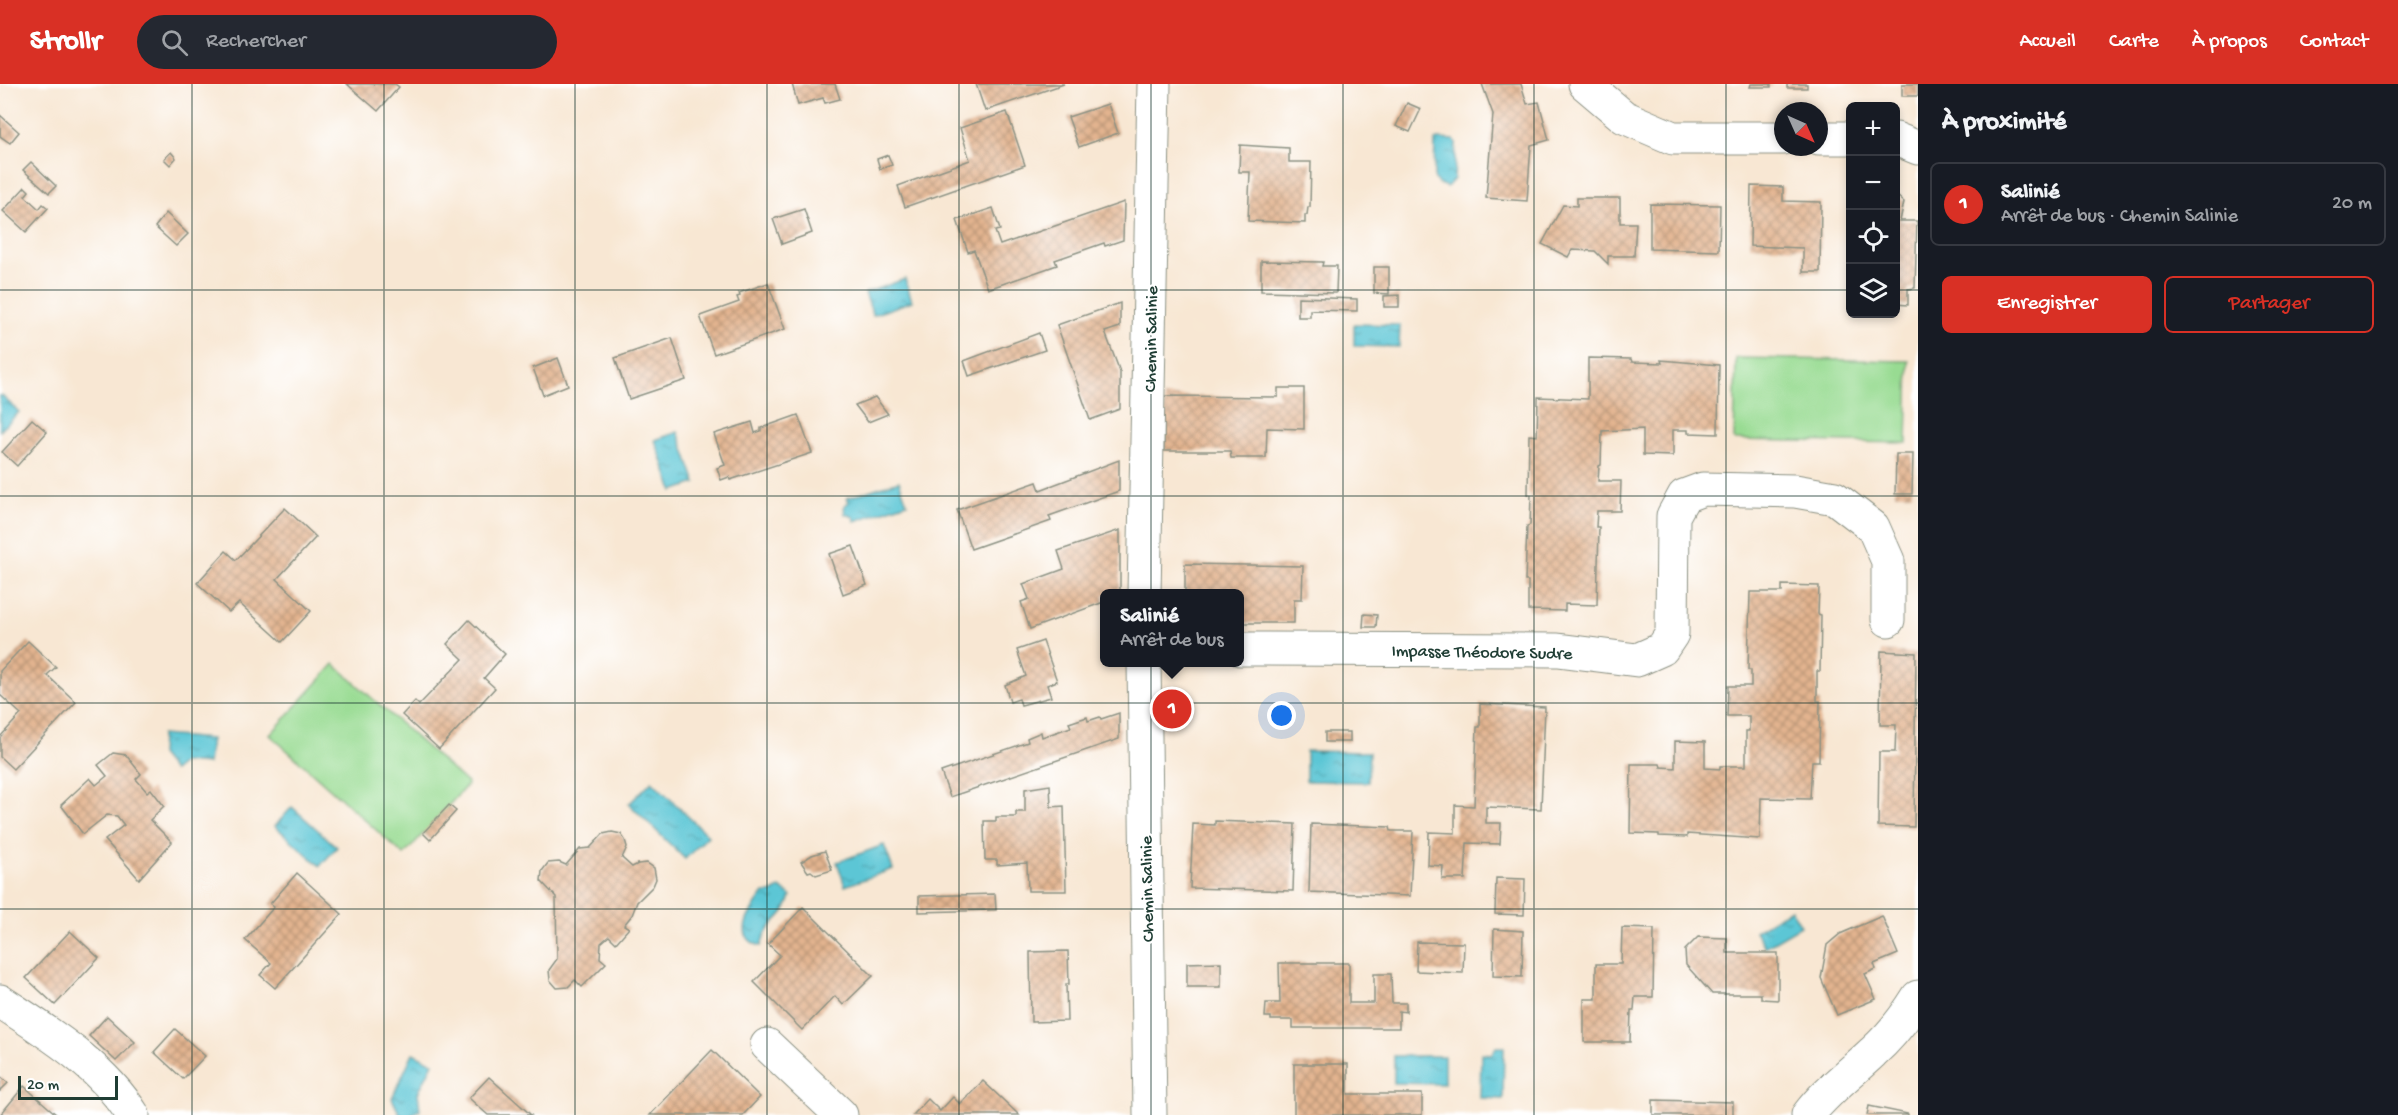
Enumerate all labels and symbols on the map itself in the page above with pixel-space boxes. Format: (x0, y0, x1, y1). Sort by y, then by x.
north arrow (1774, 102, 1828, 156)
street label: Chemin Salinie (1141, 285, 1164, 392)
street label: Impasse Théodore Sudre (1391, 641, 1573, 666)
pin: 1 (1152, 686, 1192, 732)
your location (1267, 701, 1296, 730)
street label: Chemin Salinie (1137, 835, 1160, 942)
scale bar (18, 1073, 118, 1100)

